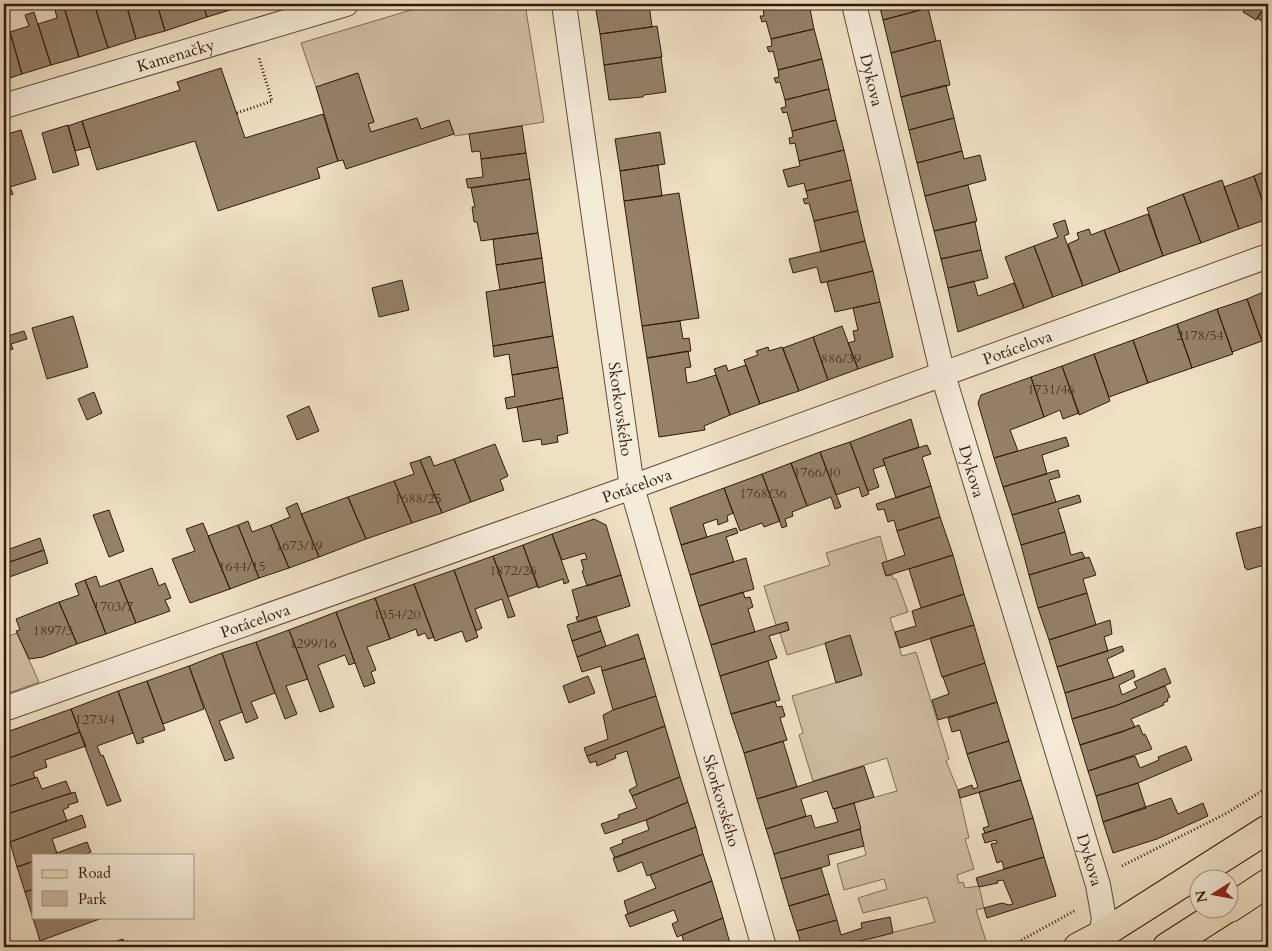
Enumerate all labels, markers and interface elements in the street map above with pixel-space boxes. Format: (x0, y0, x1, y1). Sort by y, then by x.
street label: Kamenačky (134, 34, 218, 78)
street label: Dykova (854, 51, 888, 109)
street label: Potácelova (980, 325, 1055, 371)
house number: 2178/54 (1176, 326, 1224, 345)
house number: 886/39 (821, 349, 861, 368)
street label: Skorkovského (603, 361, 638, 458)
house number: 1731/46 (1027, 380, 1075, 399)
street label: Dykova (953, 443, 990, 500)
house number: 1766/40 (793, 463, 841, 482)
street label: Potácelova (599, 464, 675, 509)
house number: 1768/36 (739, 484, 787, 503)
house number: 1688/25 (394, 489, 442, 508)
house number: 1673/19 (275, 536, 323, 555)
house number: 1644/15 (218, 557, 266, 576)
house number: 1872/26 (489, 561, 537, 580)
house number: 1703/7 (93, 597, 133, 616)
street label: Potácelova (217, 599, 293, 644)
house number: 1354/20 (373, 605, 421, 624)
house number: 1897/3 (33, 621, 73, 640)
house number: 1299/16 (289, 634, 337, 653)
house number: 1273/4 (75, 710, 115, 729)
street label: Skorkovského (697, 752, 745, 850)
street label: Dykova (1071, 831, 1108, 889)
legend (32, 854, 195, 918)
text: Road (78, 863, 111, 883)
north arrow (1190, 868, 1240, 918)
text: Park (78, 889, 107, 909)
text: N (1191, 889, 1212, 904)

